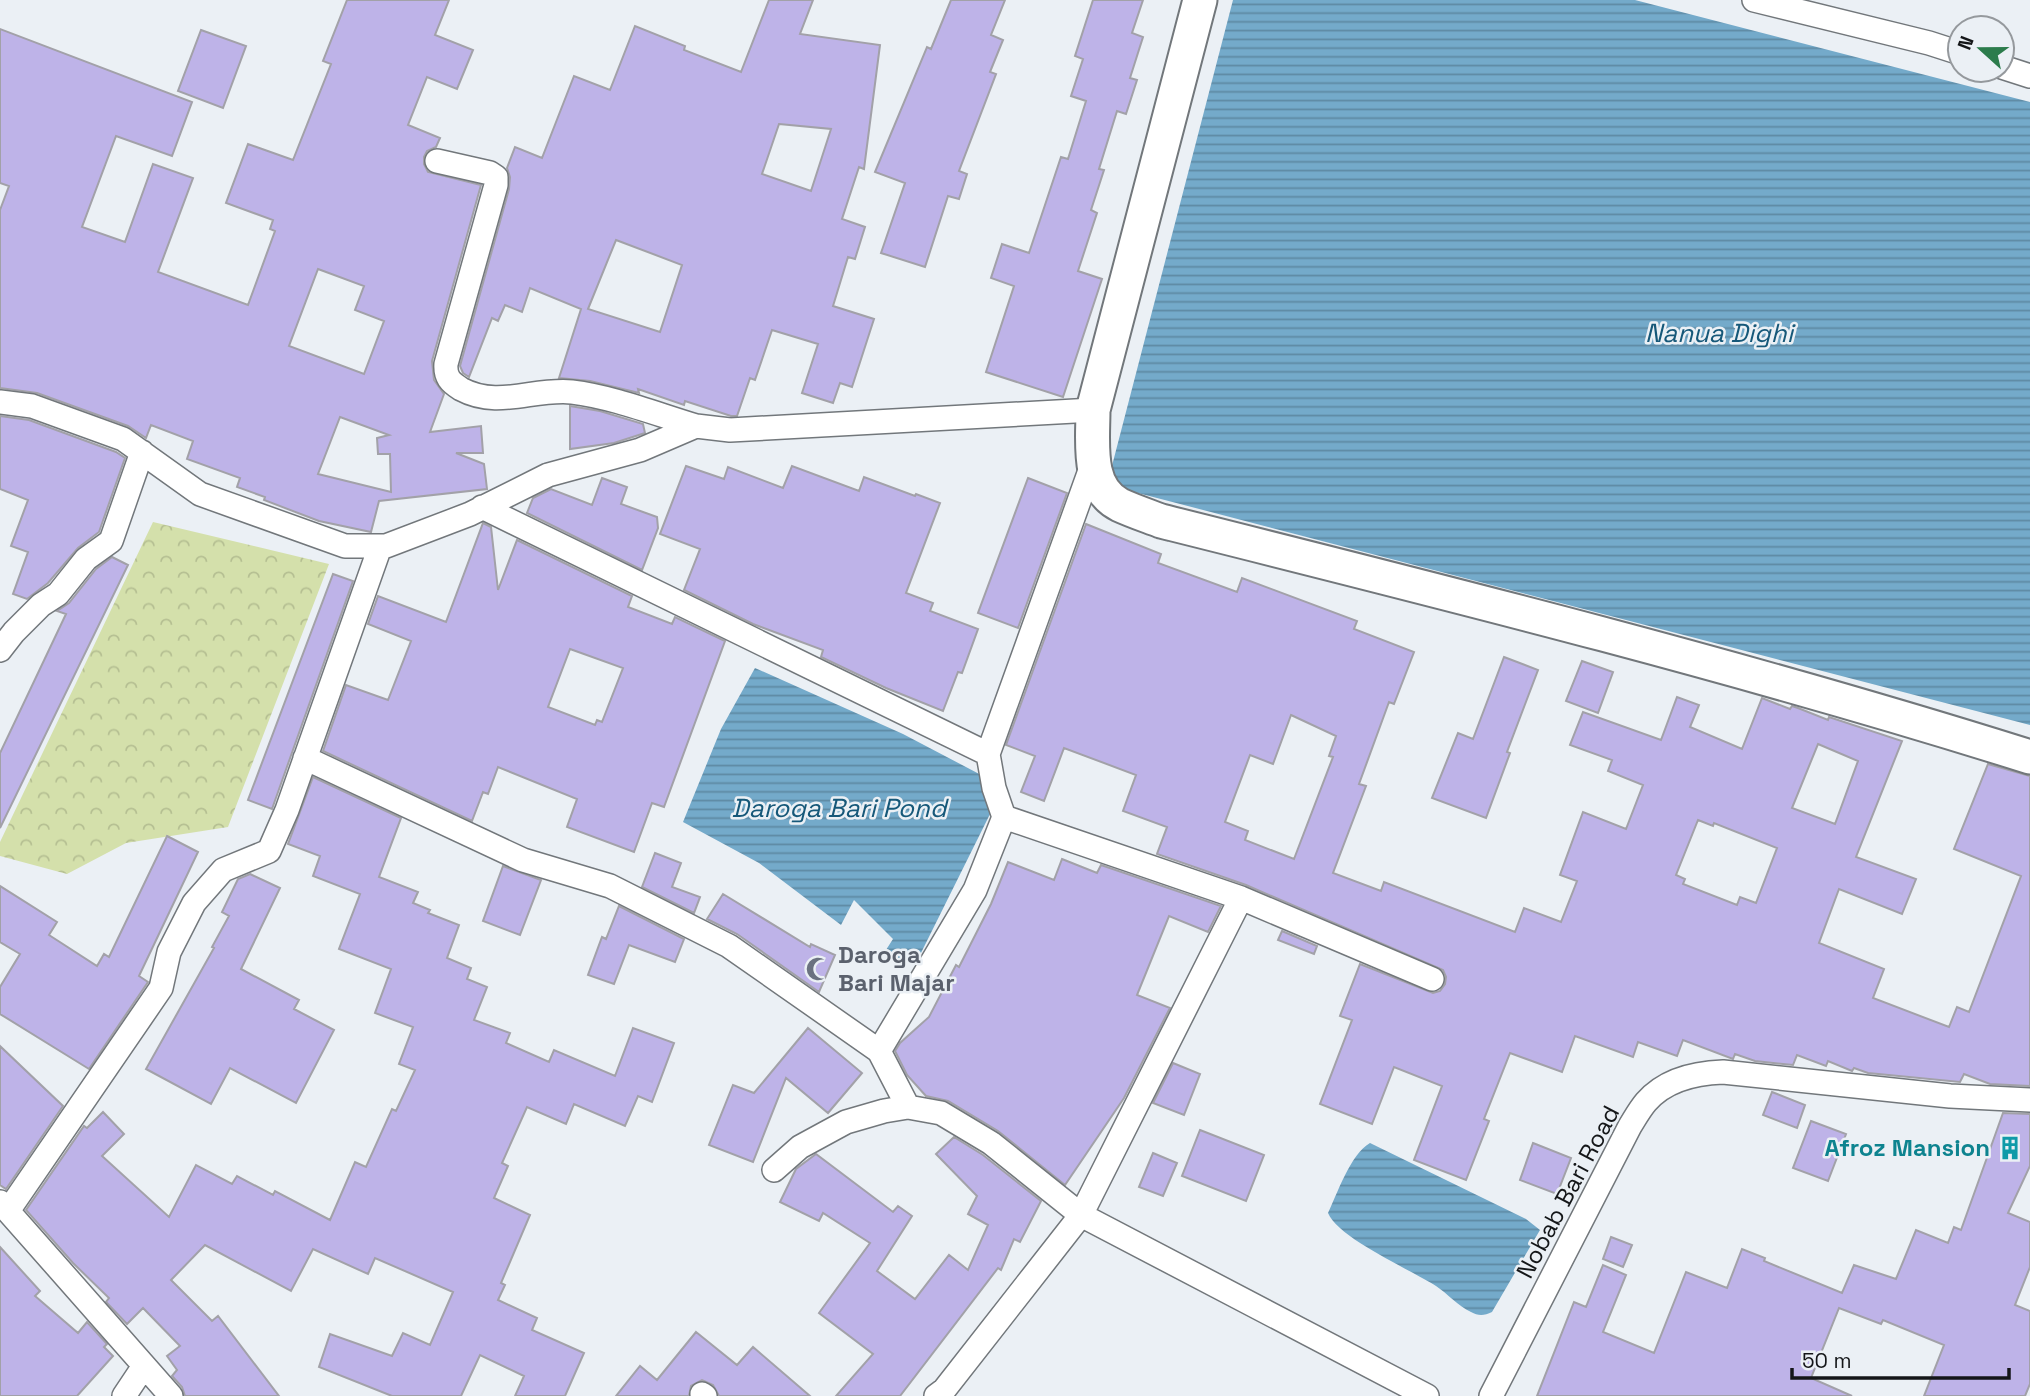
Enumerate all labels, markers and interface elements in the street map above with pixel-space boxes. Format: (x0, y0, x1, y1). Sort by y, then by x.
north arrow (1946, 14, 2016, 84)
text: N (1952, 33, 1980, 54)
water label: Nanua Dighi (1645, 316, 1796, 350)
water label: Daroga Bari Pond (732, 791, 950, 825)
place label: Daroga Bari Majar (838, 939, 955, 998)
mosque icon: Daroga Bari Majar (804, 955, 832, 983)
street label: Nobab Bari Road (1509, 1100, 1626, 1284)
place label: Afroz Mansion (1825, 1132, 1990, 1163)
building icon: Afroz Mansion (1996, 1134, 2024, 1162)
scale bar (1792, 1336, 2009, 1380)
text: 50 m (1802, 1347, 1852, 1374)

